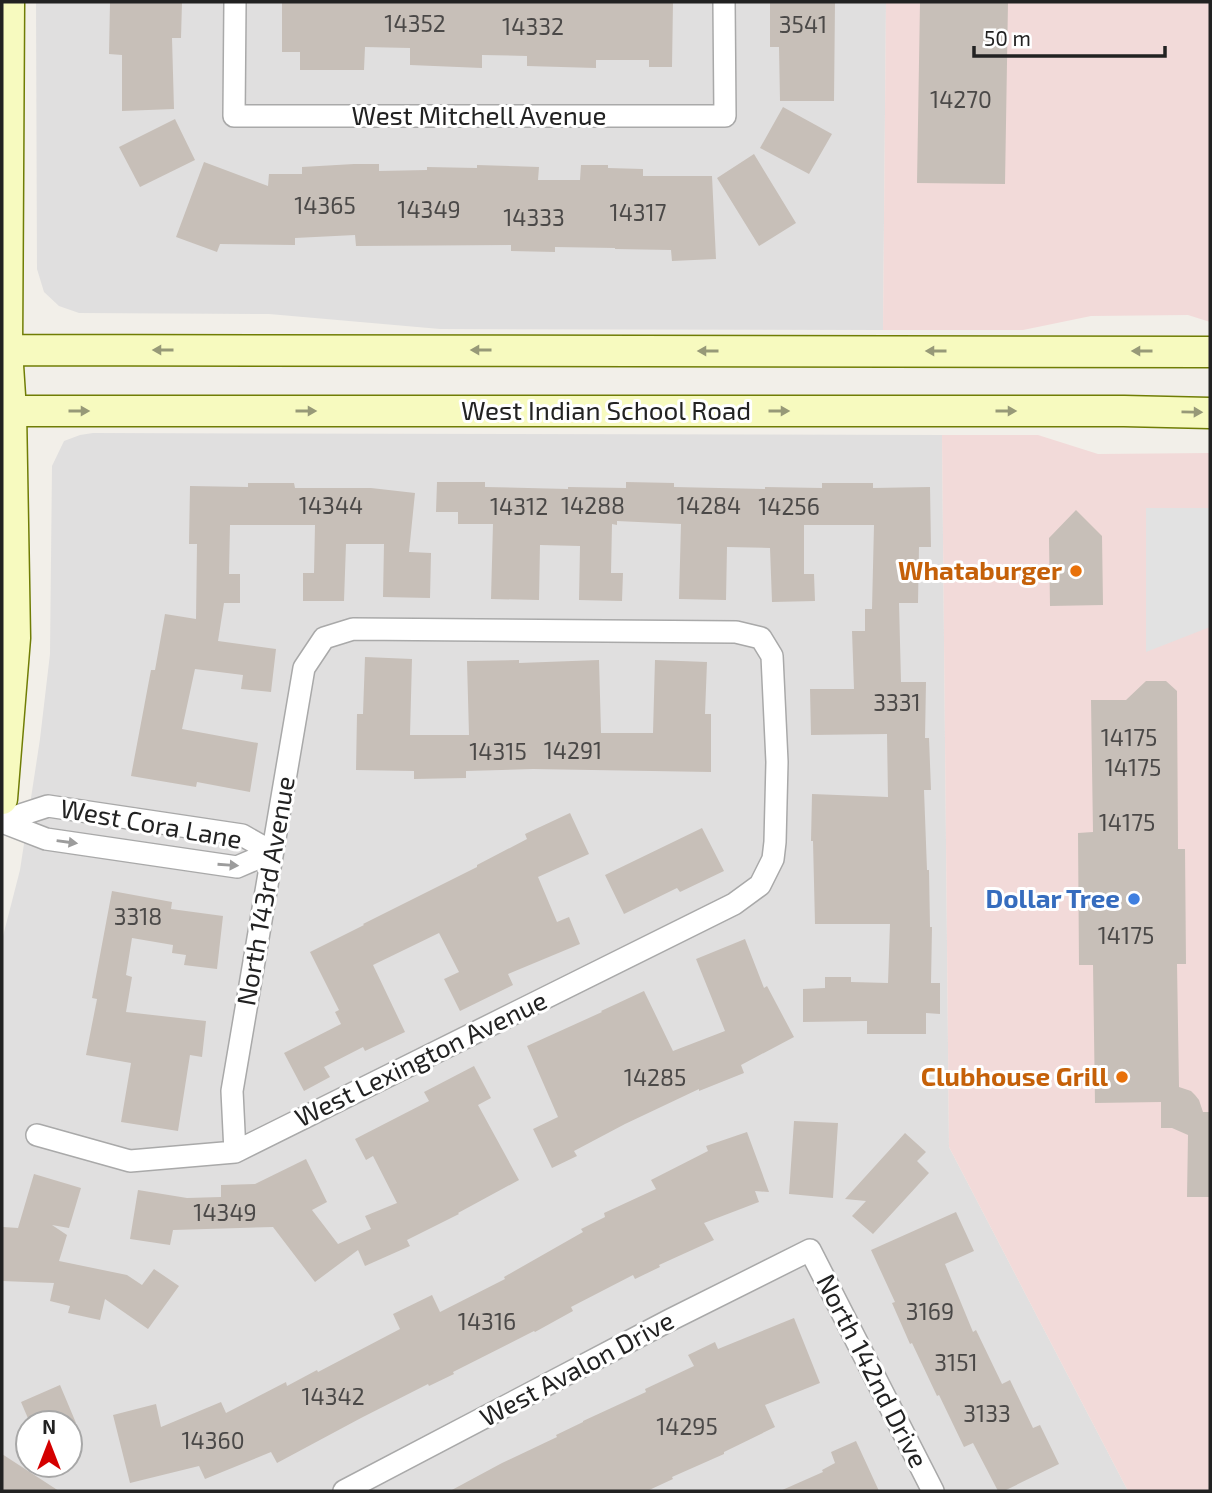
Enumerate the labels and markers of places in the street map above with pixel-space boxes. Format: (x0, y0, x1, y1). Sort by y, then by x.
place label: Whataburger (898, 554, 1062, 585)
marker: Whataburger (1068, 563, 1084, 579)
place label: Dollar Tree (986, 882, 1120, 913)
marker: Dollar Tree (1126, 891, 1142, 907)
place label: Clubhouse Grill (921, 1060, 1108, 1091)
marker: Clubhouse Grill (1114, 1069, 1130, 1085)

